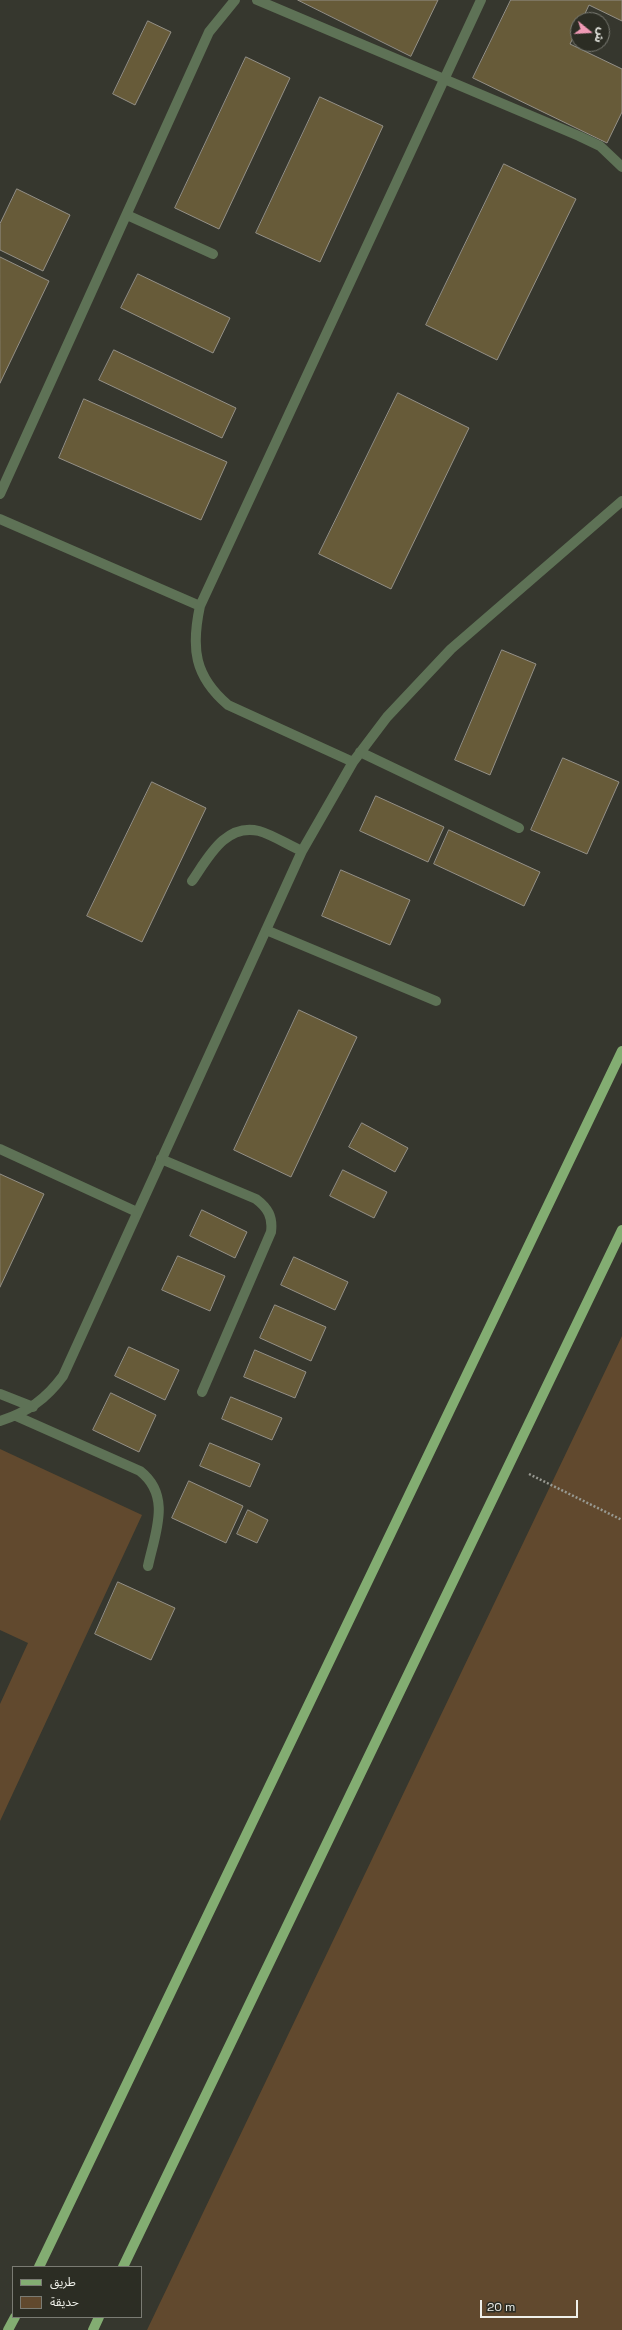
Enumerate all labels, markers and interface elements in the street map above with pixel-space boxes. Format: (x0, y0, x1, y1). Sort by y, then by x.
north arrow (570, 12, 610, 52)
text: ش (591, 26, 609, 45)
legend (12, 2266, 142, 2318)
text: طريق (50, 2274, 76, 2290)
scale bar (482, 2292, 580, 2318)
text: حديقة (50, 2294, 79, 2310)
text: 20 m (487, 2299, 515, 2315)

